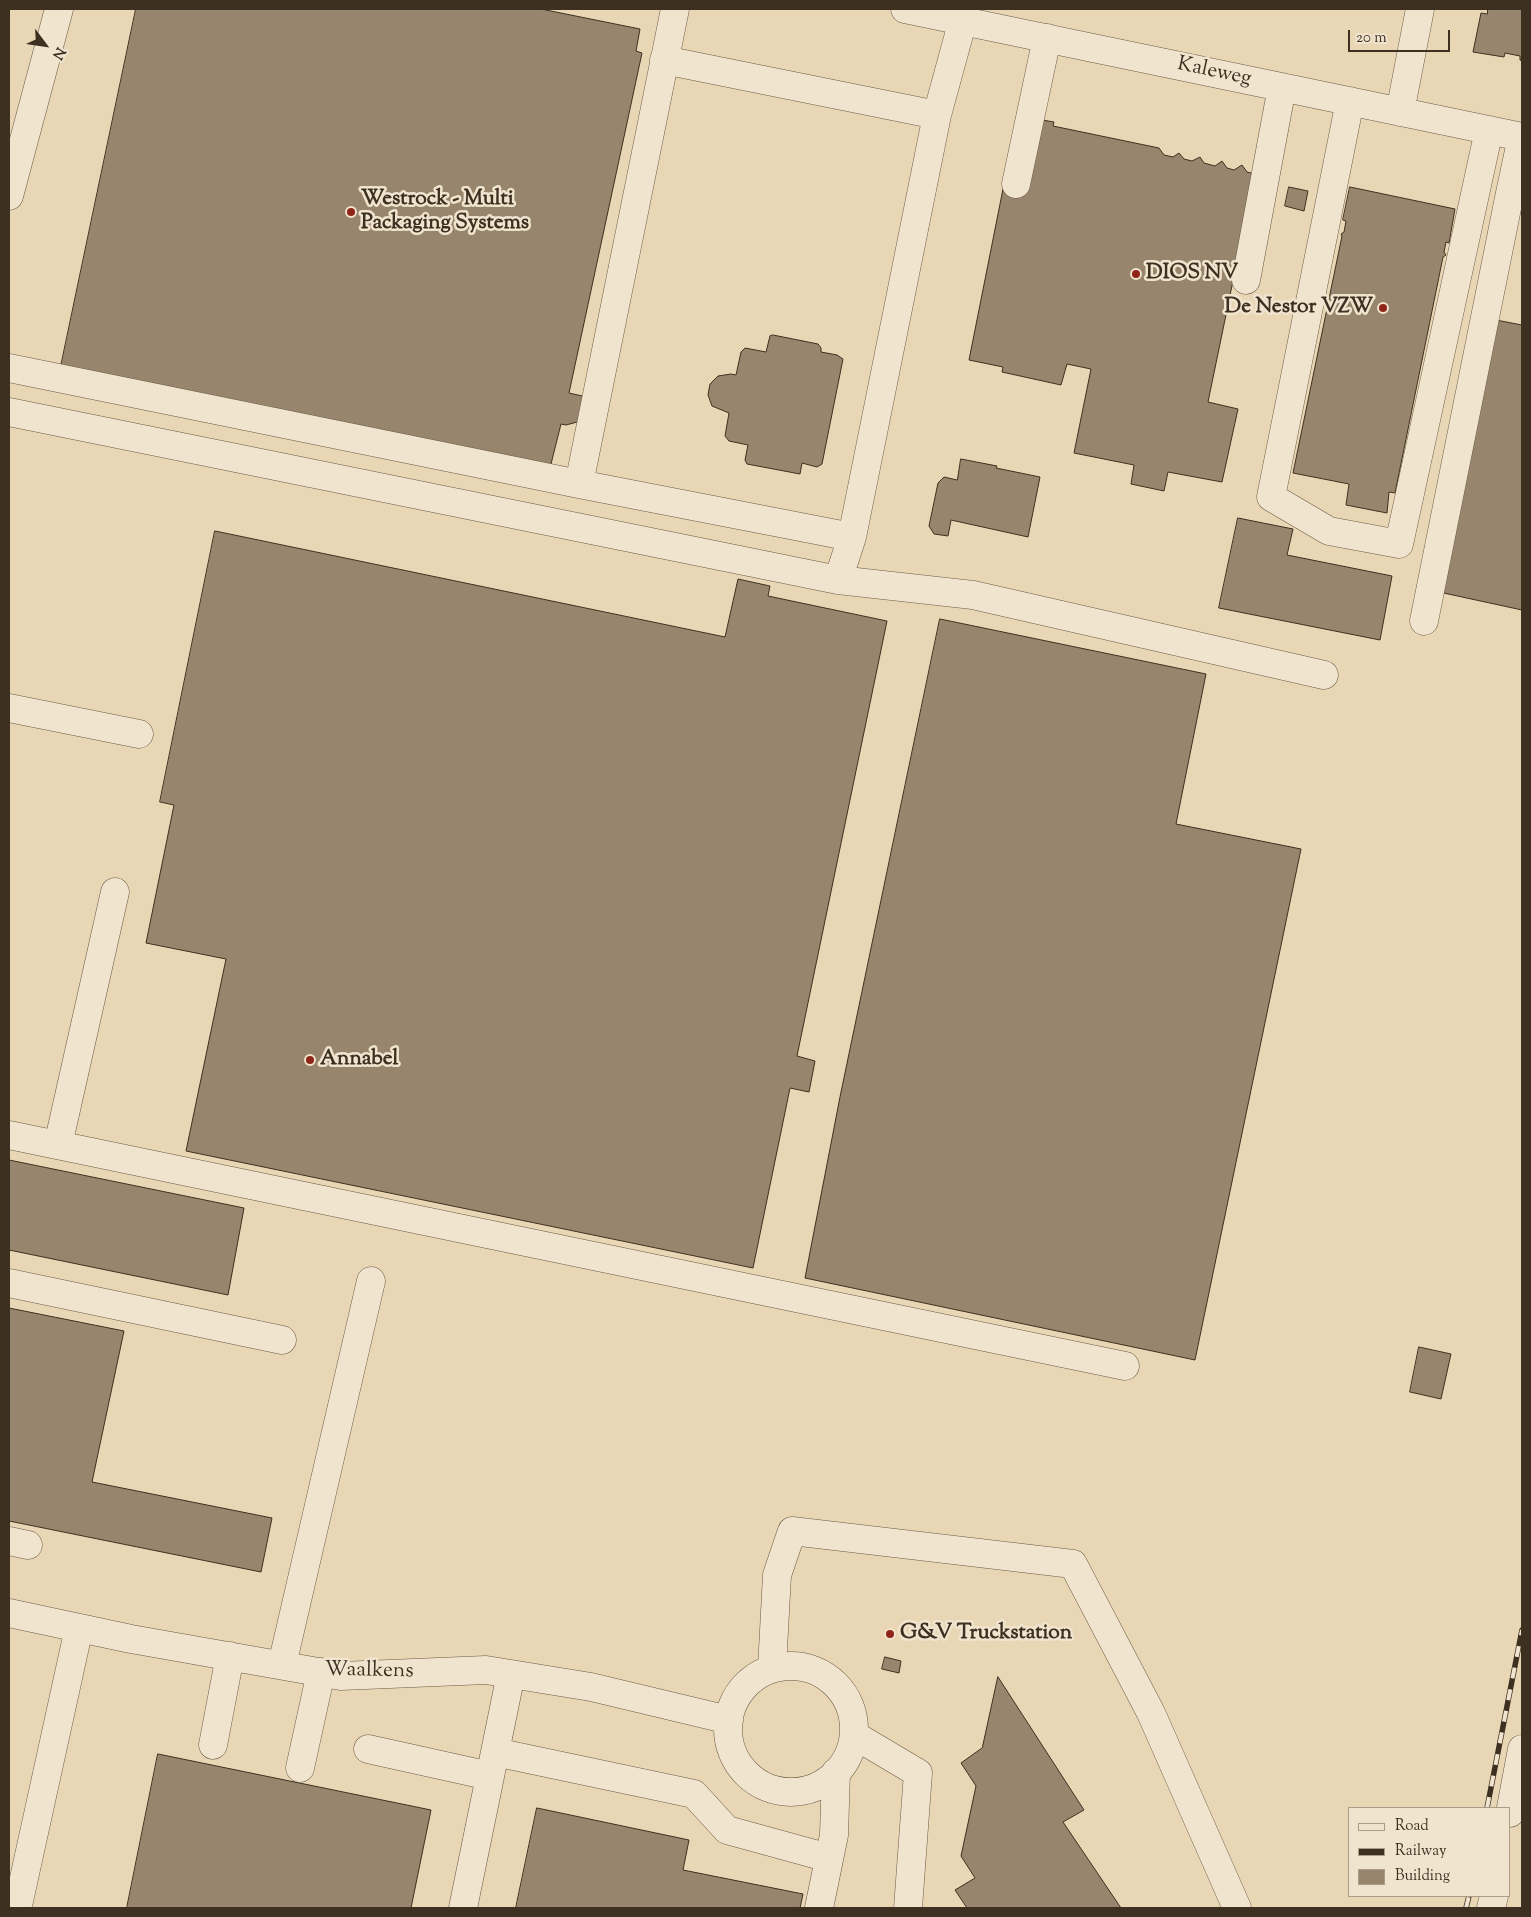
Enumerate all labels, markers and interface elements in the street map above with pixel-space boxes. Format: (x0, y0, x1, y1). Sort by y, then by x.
north arrow (20, 20, 70, 70)
scale bar (1351, 20, 1454, 52)
text: 20 m (1356, 28, 1387, 49)
text: N (46, 43, 69, 63)
street label: Kaleweg (1175, 53, 1253, 93)
place label: Westrock - Multi Packaging Systems (361, 187, 529, 237)
marker: Westrock - Multi Packaging Systems (345, 206, 357, 218)
place label: DIOS NV (1146, 261, 1238, 287)
marker: DIOS NV (1130, 268, 1142, 280)
place label: De Nestor VZW (1225, 295, 1373, 321)
marker: De Nestor VZW (1377, 302, 1389, 314)
place label: Annabel (320, 1047, 398, 1073)
marker: Annabel (304, 1054, 316, 1066)
place label: G&V Truckstation (900, 1621, 1072, 1647)
marker: G&V Truckstation (884, 1628, 896, 1640)
street label: Waalkens (324, 1659, 414, 1685)
legend (1348, 1807, 1511, 1897)
text: Road (1395, 1816, 1429, 1837)
text: Railway (1395, 1841, 1446, 1862)
text: Building (1395, 1866, 1450, 1887)

